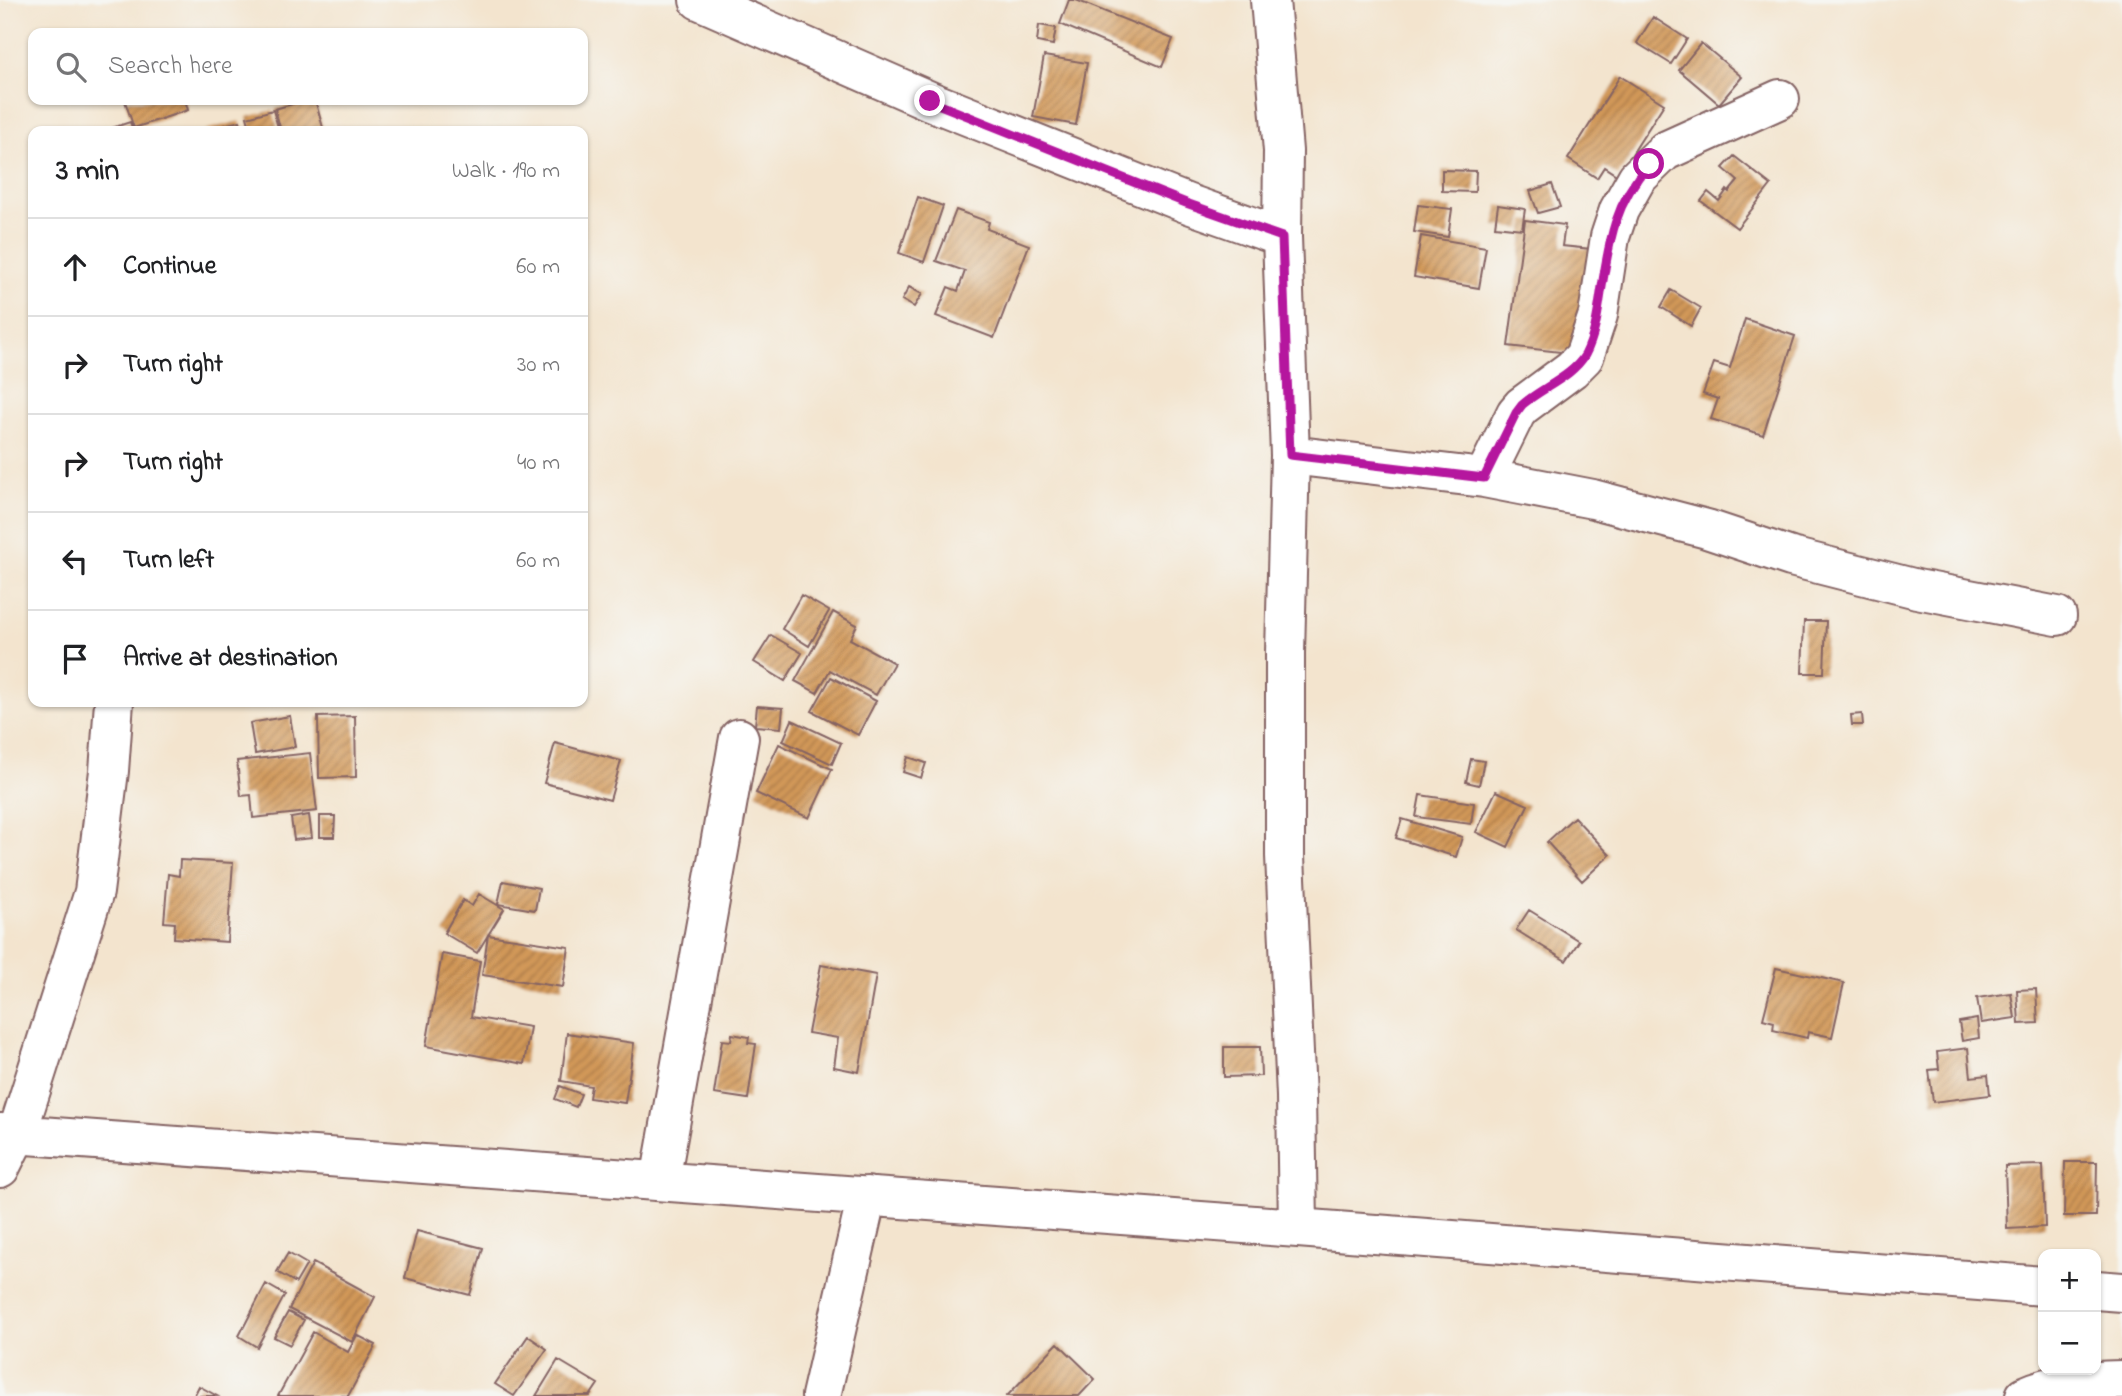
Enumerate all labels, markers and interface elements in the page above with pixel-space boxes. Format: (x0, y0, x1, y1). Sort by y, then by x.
search box (28, 28, 588, 105)
icon: search (52, 48, 90, 86)
text: Search here (108, 48, 233, 86)
route end (914, 85, 945, 116)
route start (1633, 148, 1664, 179)
text: 3 min (56, 150, 119, 194)
text: Walk · 190 m (452, 155, 560, 188)
icon: ahead (56, 248, 94, 286)
text: Continue (123, 248, 216, 286)
text: 60 m (516, 251, 560, 284)
icon: right (56, 346, 94, 384)
text: Turn right (123, 346, 223, 384)
text: 30 m (517, 349, 560, 382)
icon: right (56, 444, 94, 482)
text: Turn right (123, 444, 223, 482)
text: 40 m (517, 447, 560, 480)
icon: left (56, 542, 94, 580)
text: Turn left (123, 542, 214, 580)
text: 60 m (516, 545, 560, 578)
icon: arrive (56, 640, 94, 678)
text: Arrive at destination (123, 640, 338, 678)
map controls (2038, 1249, 2101, 1375)
button: + (2038, 1249, 2101, 1312)
button: − (2038, 1312, 2101, 1375)

